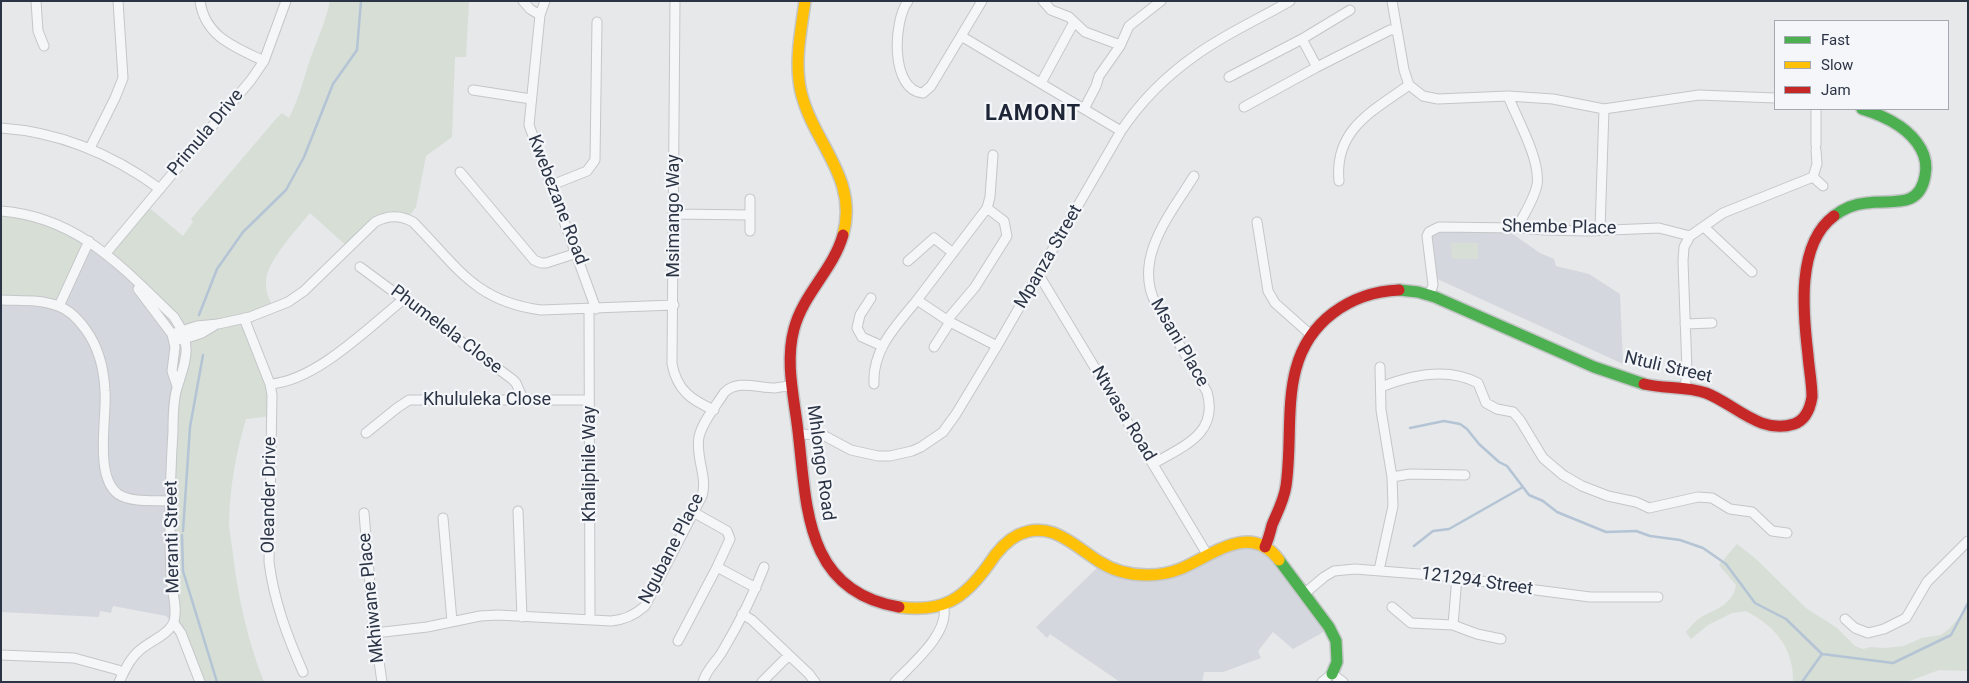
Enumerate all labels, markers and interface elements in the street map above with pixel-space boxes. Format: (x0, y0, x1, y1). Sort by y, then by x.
legend (1774, 20, 1949, 110)
text: Fast (1821, 31, 1850, 49)
text: Slow (1821, 56, 1853, 74)
text: Jam (1821, 81, 1851, 99)
street label: Primula Drive (163, 85, 249, 181)
district label: LAMONT (984, 101, 1082, 127)
street label: Kwebezane Road (522, 132, 592, 268)
street label: Msimango Way (663, 154, 685, 278)
street label: Mpanza Street (1011, 201, 1087, 313)
street label: Shembe Place (1502, 216, 1616, 240)
street label: Phumelela Close (386, 281, 506, 379)
street label: Msani Place (1145, 295, 1213, 391)
street label: Ntuli Street (1622, 347, 1714, 389)
street label: Ntwasa Road (1086, 363, 1160, 465)
street label: Khululeka Close (423, 389, 551, 411)
street label: Mhlongo Road (801, 404, 839, 522)
street label: Khaliphile Way (579, 406, 601, 522)
street label: Oleander Drive (258, 436, 282, 554)
street label: Meranti Street (161, 480, 185, 594)
street label: Ngubane Place (635, 490, 709, 608)
street label: Mkhiwane Place (354, 532, 390, 664)
street label: 121294 Street (1420, 563, 1534, 601)

